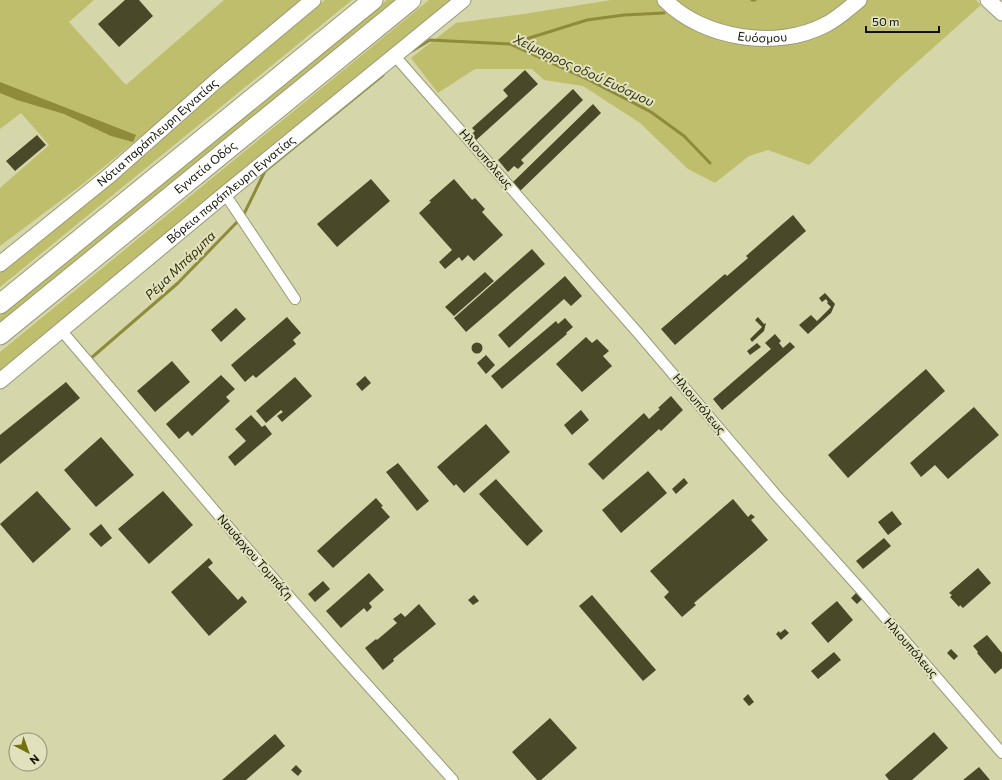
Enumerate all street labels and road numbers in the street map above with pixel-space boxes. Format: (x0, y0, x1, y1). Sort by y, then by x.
street label: Ευόσμου (737, 28, 788, 44)
street label: Νότια παράπλευρη Εγνατίας (94, 75, 220, 189)
street label: Ηλιουπόλεως (457, 126, 517, 191)
street label: Βόρεια παράπλευρη Εγνατίας (163, 132, 297, 246)
street label: Εγνατία Οδός (171, 137, 239, 196)
street label: Ηλιουπόλεως (670, 370, 729, 436)
street label: Ναυάρχου Τομπάζη (215, 511, 296, 602)
street label: Ηλιουπόλεως (882, 615, 942, 680)

